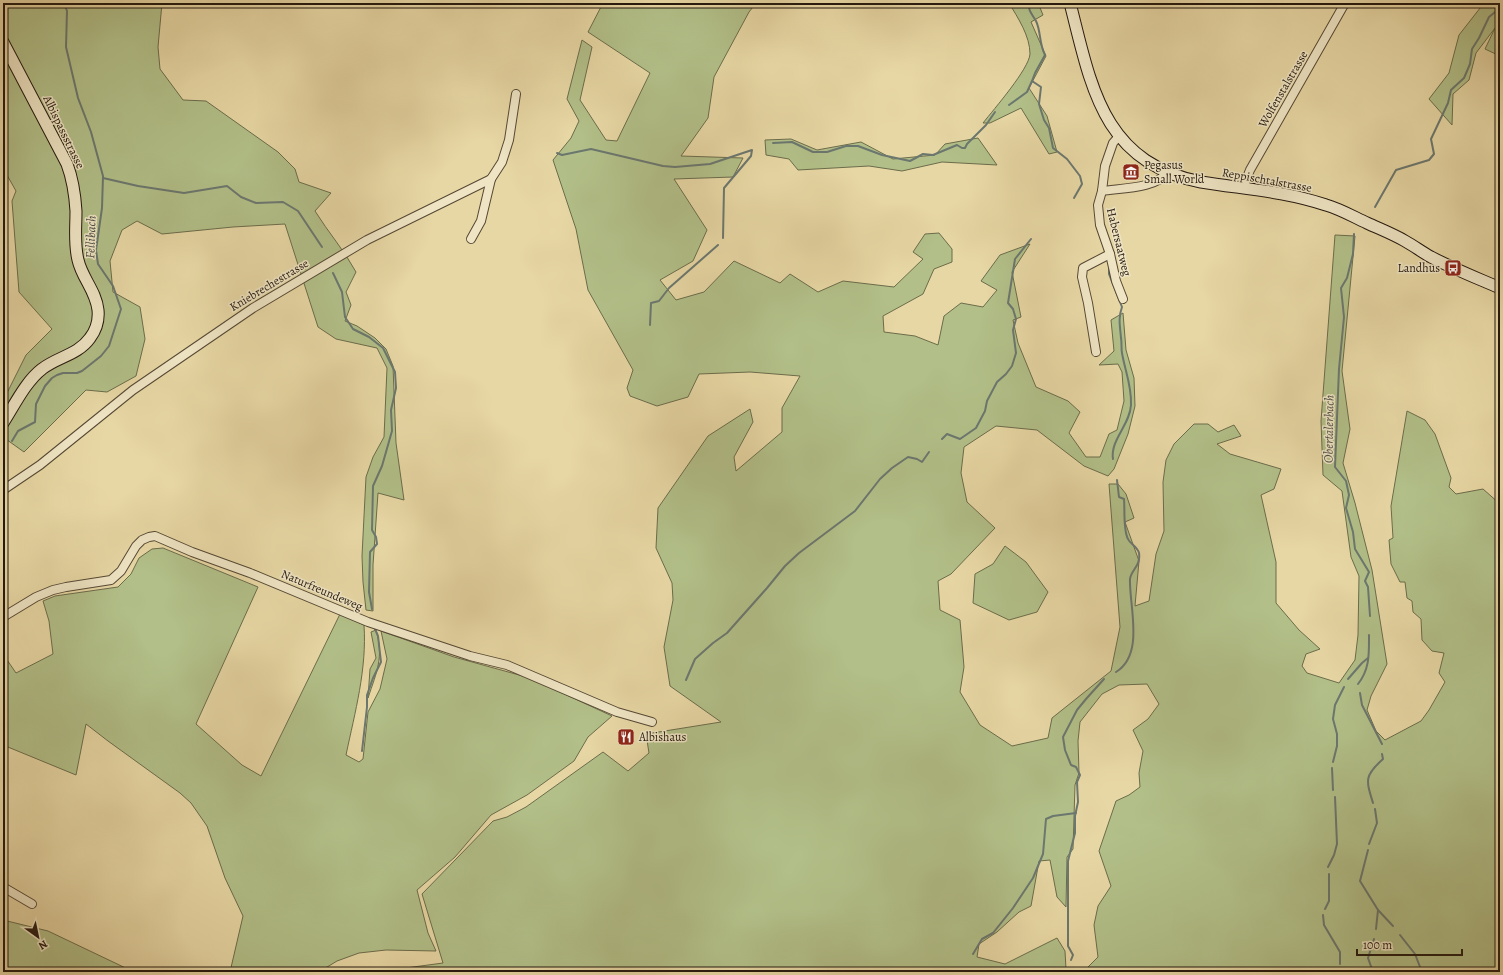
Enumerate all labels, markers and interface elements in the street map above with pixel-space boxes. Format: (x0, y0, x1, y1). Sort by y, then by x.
street label: Wolfenstalstrasse (1254, 48, 1311, 131)
street label: Albispassstrasse (39, 92, 89, 171)
place label: Pegasus Small World (1144, 157, 1205, 187)
museum icon: Pegasus Small World (1121, 162, 1141, 182)
street label: Reppischtalstrasse (1221, 164, 1313, 196)
street label: Habersaatweg (1103, 206, 1135, 278)
water label: Fellibach (81, 215, 100, 259)
street label: Kniebrechestrasse (226, 255, 312, 315)
bus stop icon: Landhus (1443, 258, 1463, 278)
place label: Landhus (1398, 260, 1440, 276)
water label: Obertalerbach (1319, 395, 1338, 463)
street label: Naturfreundeweg (279, 566, 365, 614)
restaurant icon: Albishaus (616, 727, 636, 747)
place label: Albishaus (638, 729, 686, 745)
north arrow (18, 917, 58, 957)
scale bar (1357, 931, 1462, 957)
text: N (36, 936, 51, 953)
text: 100 m (1363, 937, 1392, 953)

